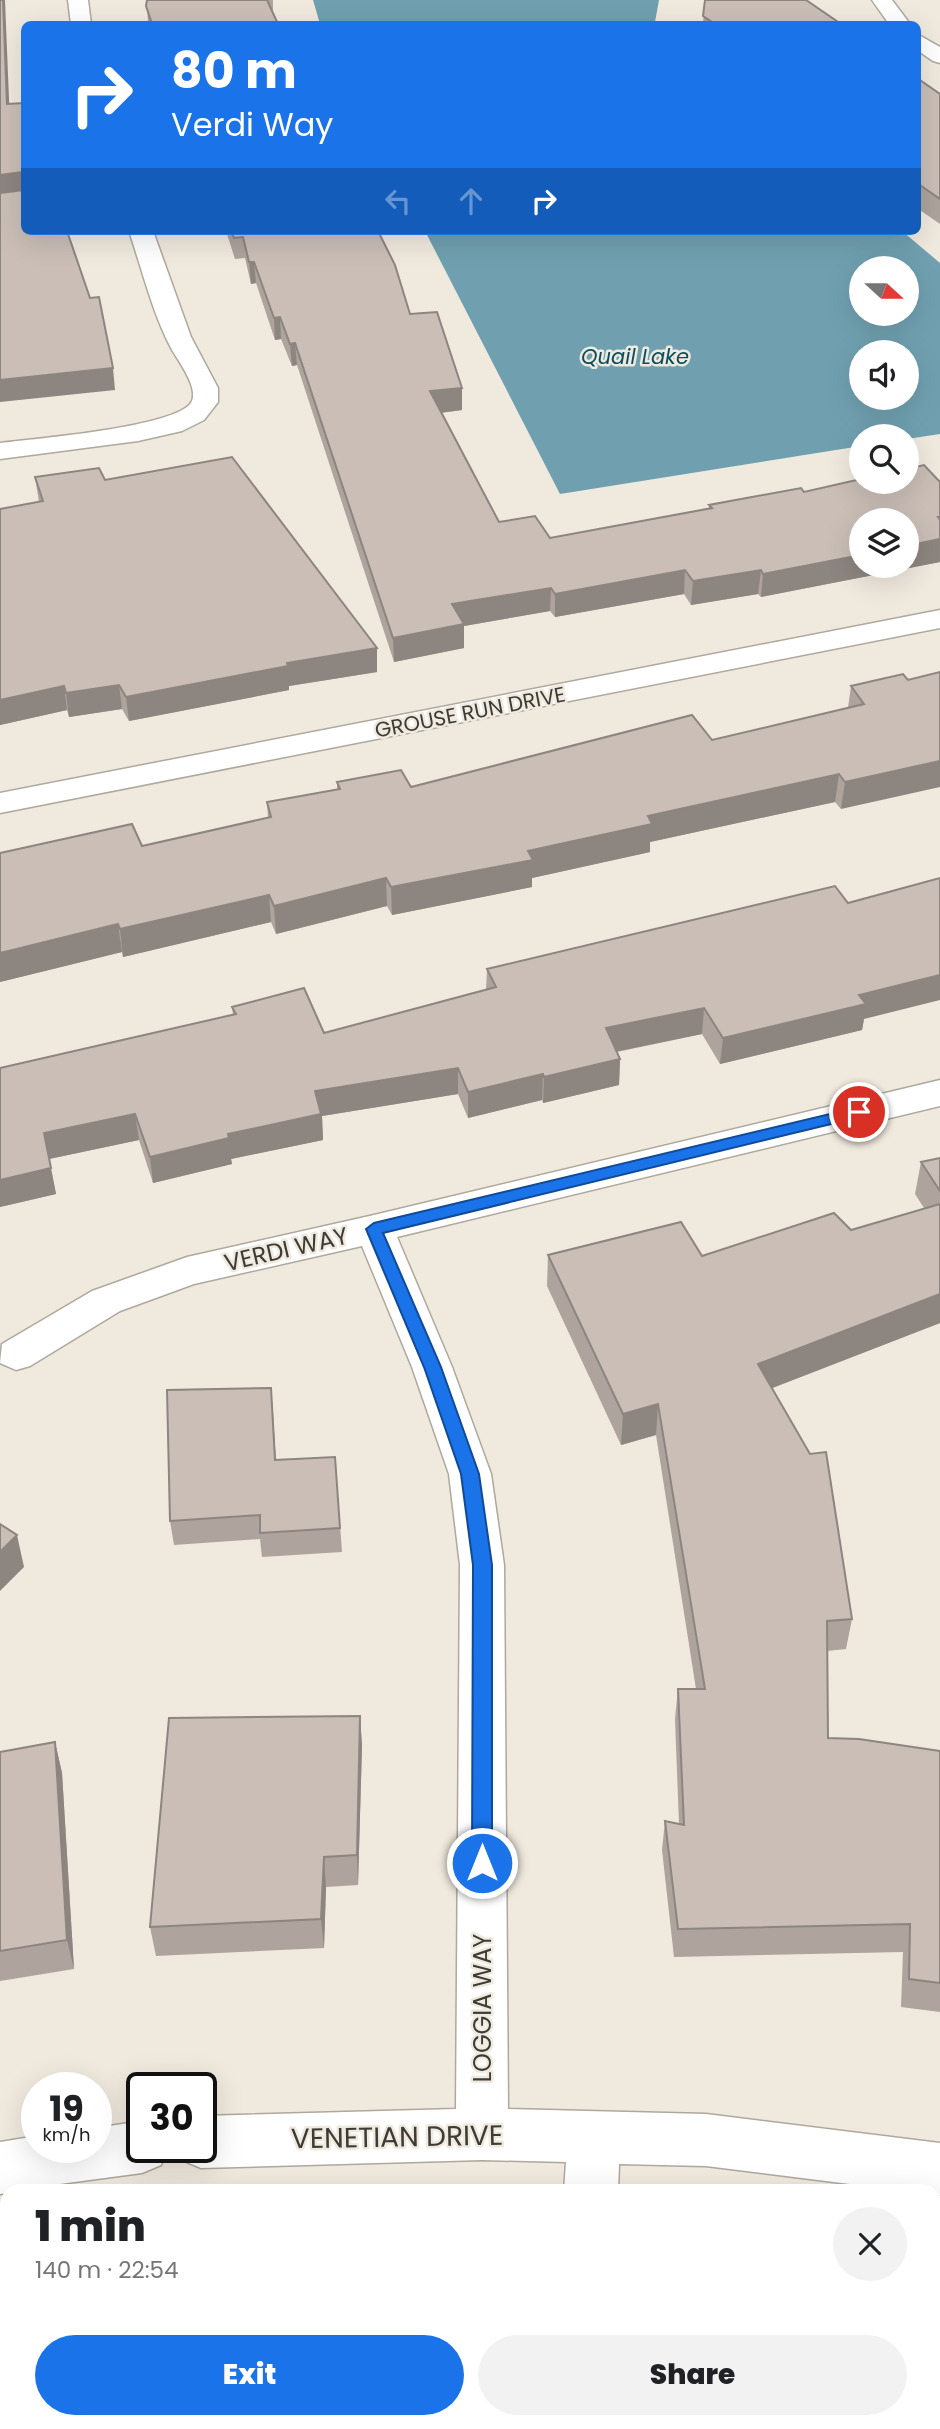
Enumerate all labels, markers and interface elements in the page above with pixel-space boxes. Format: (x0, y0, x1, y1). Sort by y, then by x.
text: 80 m (171, 37, 297, 105)
icon: right (56, 49, 147, 140)
text: Verdi Way (171, 102, 333, 147)
icon: left (379, 182, 417, 220)
icon: ahead (452, 182, 490, 220)
icon: right (525, 182, 563, 220)
north arrow (849, 256, 919, 326)
map controls (849, 256, 919, 578)
button: sound (849, 340, 919, 410)
water label: Quail Lake (581, 342, 689, 371)
button: search (849, 424, 919, 494)
button: layers (849, 508, 919, 578)
street label: GROUSE RUN DRIVE (372, 679, 568, 745)
pin (829, 1082, 889, 1142)
icon: arrive (840, 1093, 878, 1131)
street label: VERDI WAY (221, 1219, 351, 1279)
position arrow (445, 1826, 519, 1900)
street label: LOGGIA WAY (466, 1934, 499, 2082)
speed limit sign: 30 (126, 2072, 217, 2163)
text: 19 (49, 2084, 84, 2133)
street label: VENETIAN DRIVE (290, 2116, 504, 2158)
text: km/h (43, 2122, 90, 2147)
text: 1 min (35, 2197, 146, 2256)
button: close (833, 2207, 907, 2281)
text: 140 m · 22:54 (35, 2254, 179, 2286)
button: Exit (35, 2335, 464, 2415)
button: Share (478, 2335, 907, 2415)

